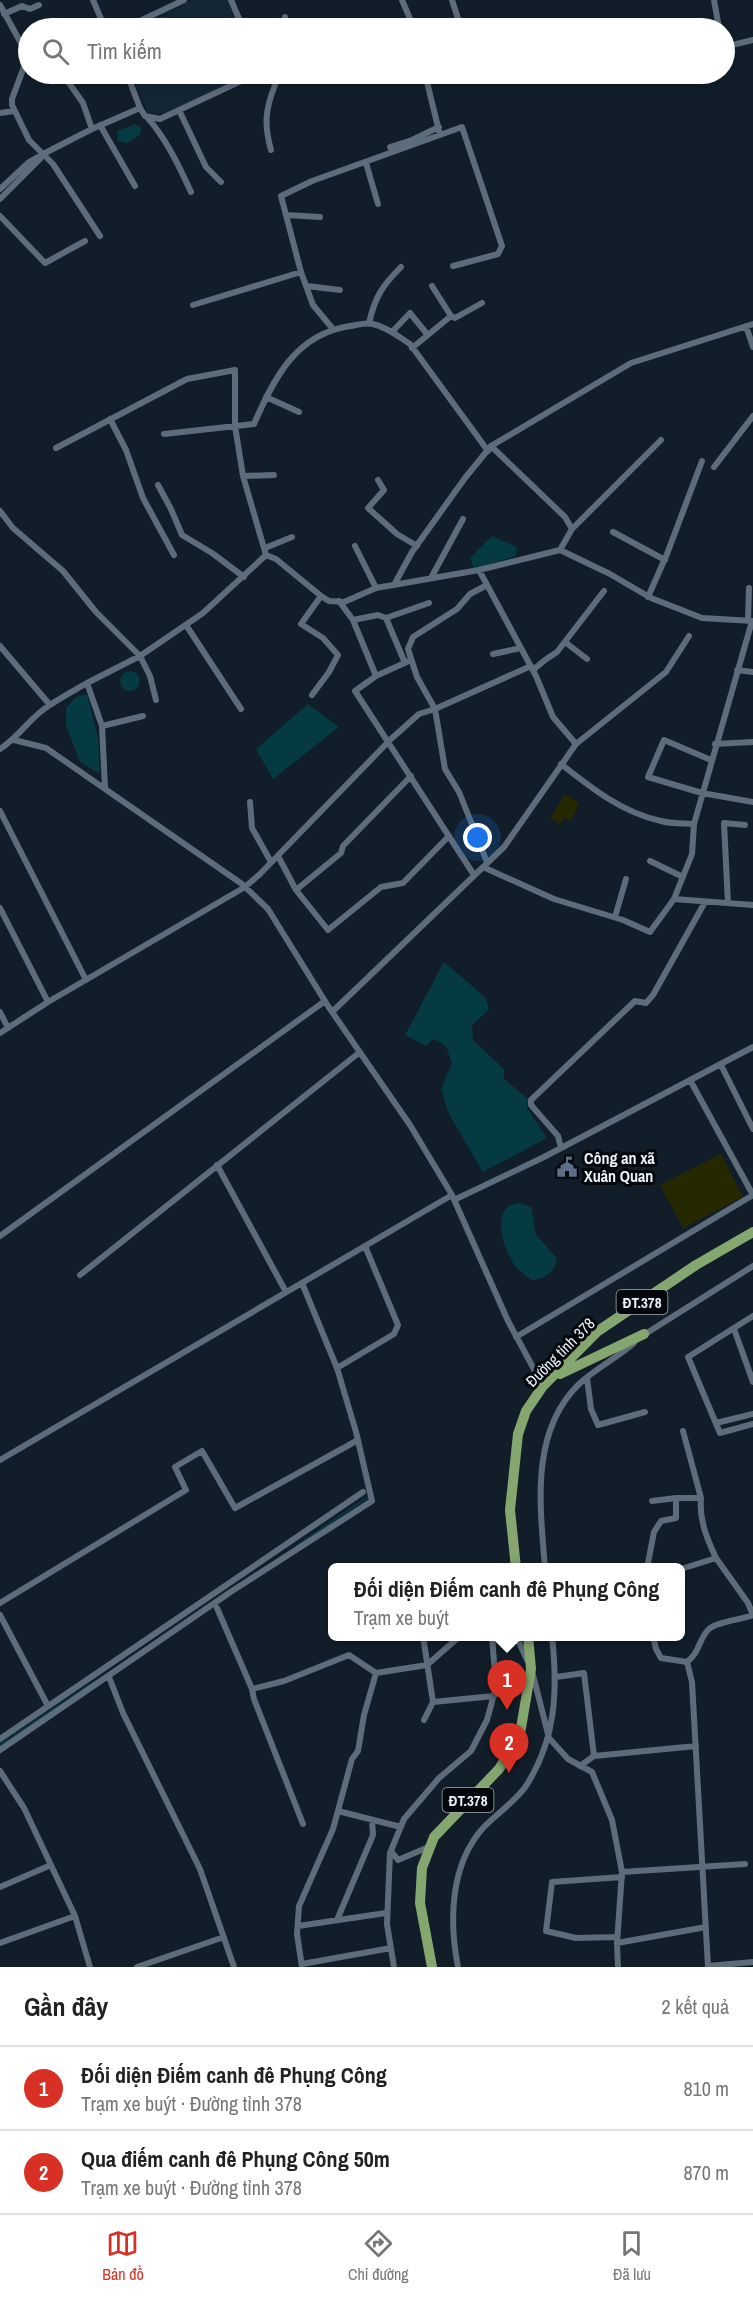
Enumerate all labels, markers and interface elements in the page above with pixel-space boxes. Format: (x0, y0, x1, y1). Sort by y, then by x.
search box (18, 18, 735, 84)
icon: search (39, 35, 72, 68)
text: Tìm kiếm (87, 36, 162, 66)
your location (463, 823, 492, 852)
place label: Công an xã Xuân Quan (584, 1147, 655, 1187)
public building icon: Công an xã Xuân Quan (555, 1155, 579, 1179)
road number: ĐT.378 (616, 1290, 668, 1314)
street label: Đường tỉnh 378 (520, 1312, 600, 1392)
popup (328, 1563, 685, 1641)
text: Đối diện Điếm canh đê Phụng Công (354, 1574, 659, 1604)
text: Trạm xe buýt (354, 1604, 449, 1631)
pin: 1 (488, 1660, 526, 1710)
pin: 2 (490, 1724, 528, 1773)
road number: ĐT.378 (442, 1788, 494, 1812)
text: Gần đây (24, 1989, 108, 2024)
text: 2 kết quả (662, 1993, 729, 2020)
text: Đối diện Điếm canh đê Phụng Công (81, 2060, 387, 2090)
text: 1 (39, 2075, 48, 2102)
text: 810 m (683, 2075, 729, 2102)
text: Trạm xe buýt · Đường tỉnh 378 (81, 2090, 302, 2117)
text: Qua điếm canh đê Phụng Công 50m (81, 2144, 390, 2174)
text: 2 (39, 2159, 48, 2186)
text: 870 m (683, 2159, 729, 2186)
text: Trạm xe buýt · Đường tỉnh 378 (81, 2174, 302, 2201)
tab: Bản đồ (102, 2227, 144, 2285)
tab: Chỉ đường (348, 2227, 409, 2285)
tab: Đã lưu (613, 2227, 651, 2285)

